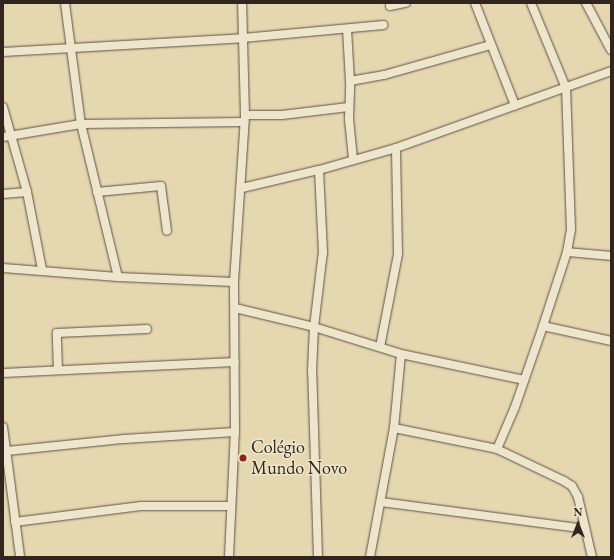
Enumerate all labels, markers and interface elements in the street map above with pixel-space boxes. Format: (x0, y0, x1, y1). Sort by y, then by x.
place label: Colégio Mundo Novo (251, 437, 347, 480)
marker: Colégio Mundo Novo (238, 453, 248, 463)
north arrow (558, 504, 598, 544)
text: N (574, 505, 582, 519)

